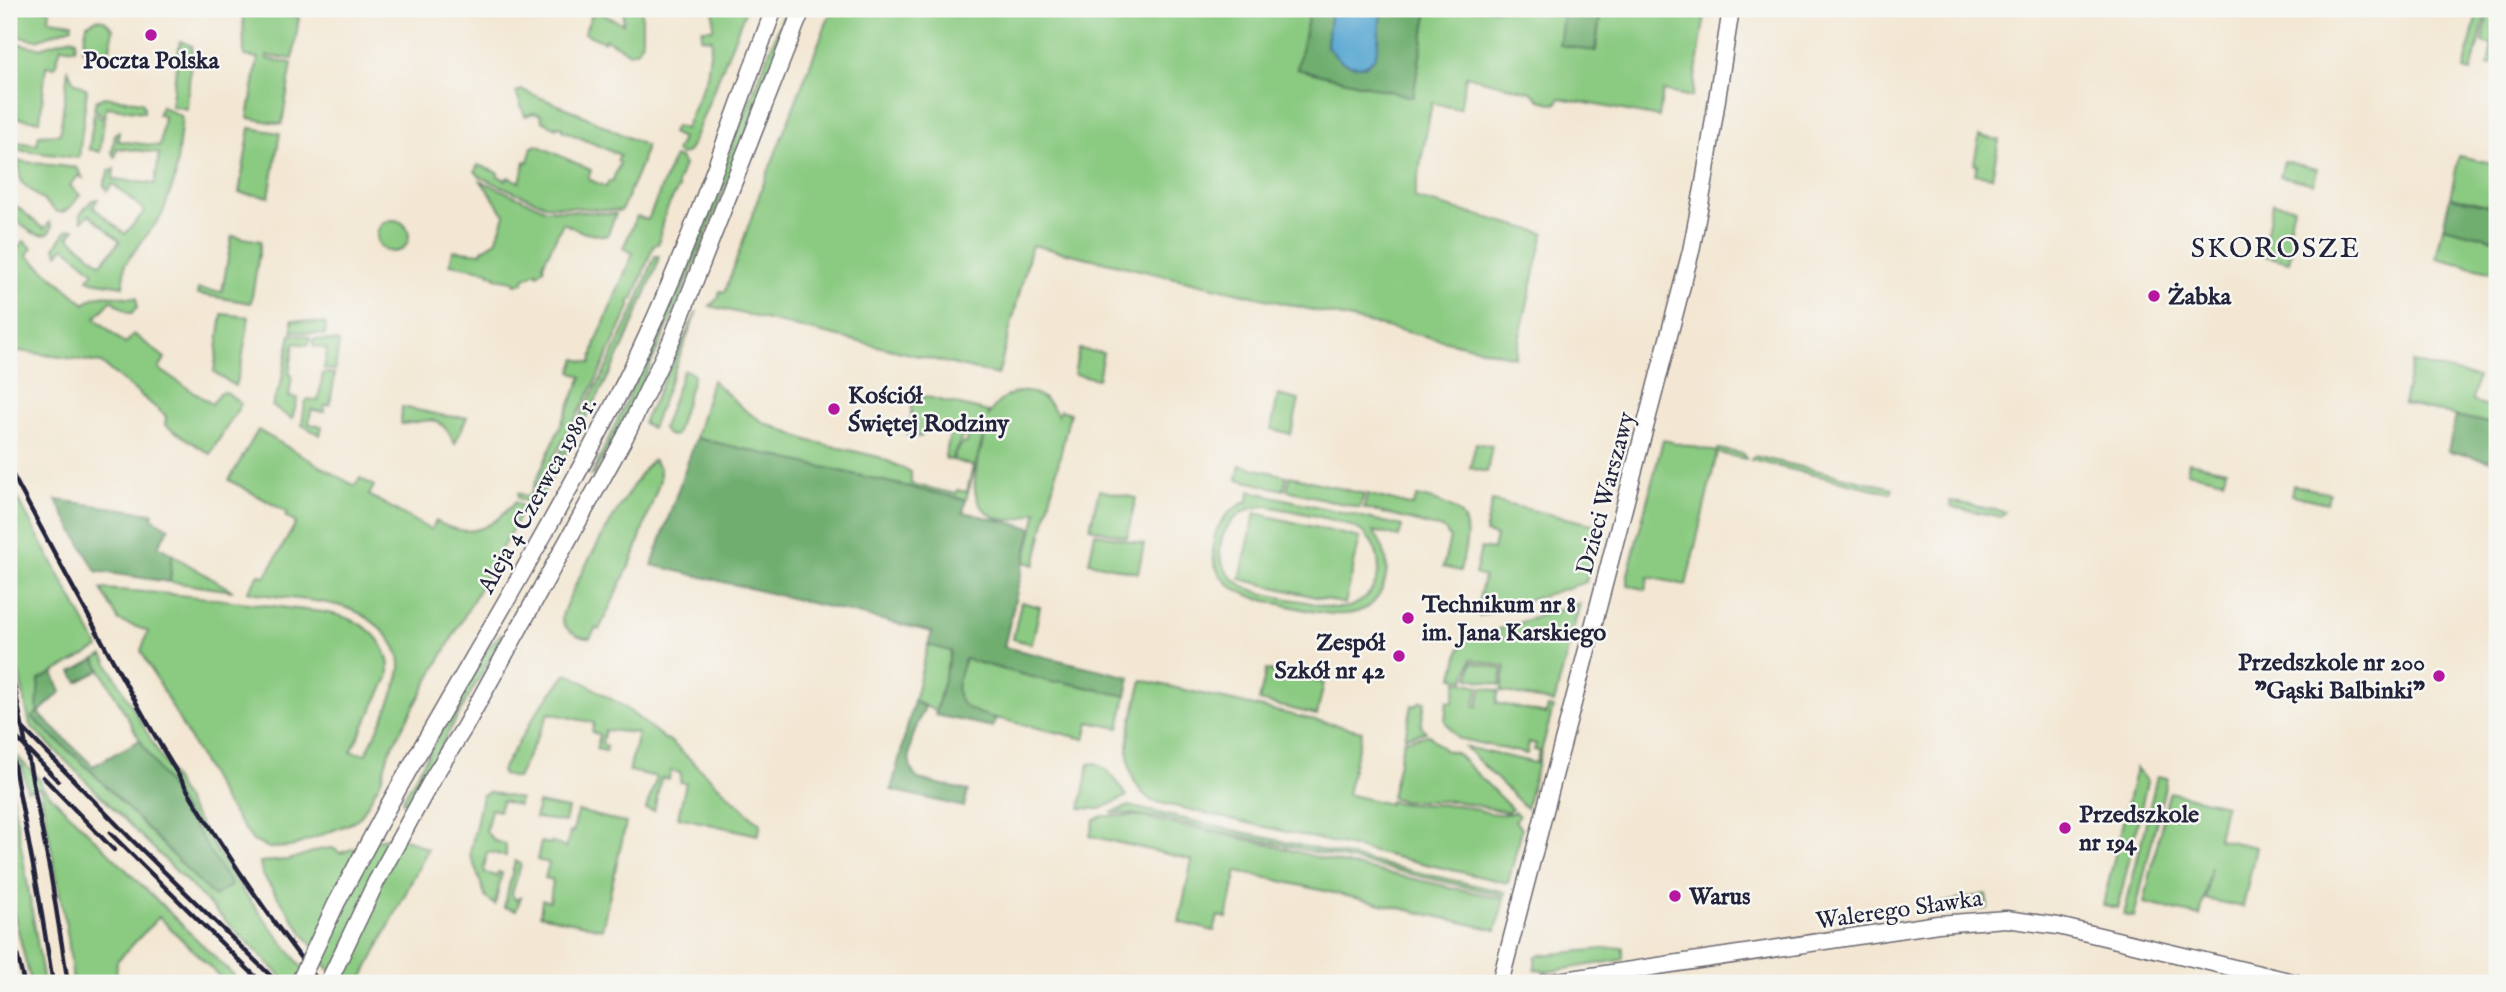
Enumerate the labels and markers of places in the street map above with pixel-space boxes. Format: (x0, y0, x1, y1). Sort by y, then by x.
marker: Poczta Polska (143, 27, 159, 43)
place label: Poczta Polska (83, 46, 220, 77)
place label: Żabka (2168, 282, 2232, 313)
marker: Żabka (2146, 288, 2162, 304)
place label: Kościół Świętej Rodziny (848, 381, 1010, 440)
marker: Kościół Świętej Rodziny (826, 401, 842, 417)
place label: Technikum nr 8 im. Jana Karskiego (1421, 590, 1606, 649)
marker: Technikum nr 8 im. Jana Karskiego (1400, 610, 1416, 626)
place label: Zespół Szkół nr 42 (1274, 628, 1385, 687)
marker: Zespół Szkół nr 42 (1391, 648, 1407, 664)
place label: Przedszkole nr 200 "Gąski Balbinki" (2238, 648, 2425, 707)
marker: Przedszkole nr 200 "Gąski Balbinki" (2431, 668, 2447, 684)
place label: Przedszkole nr 194 (2079, 800, 2199, 859)
marker: Przedszkole nr 194 (2057, 820, 2073, 836)
place label: Warus (1688, 882, 1751, 913)
marker: Warus (1667, 888, 1683, 904)

